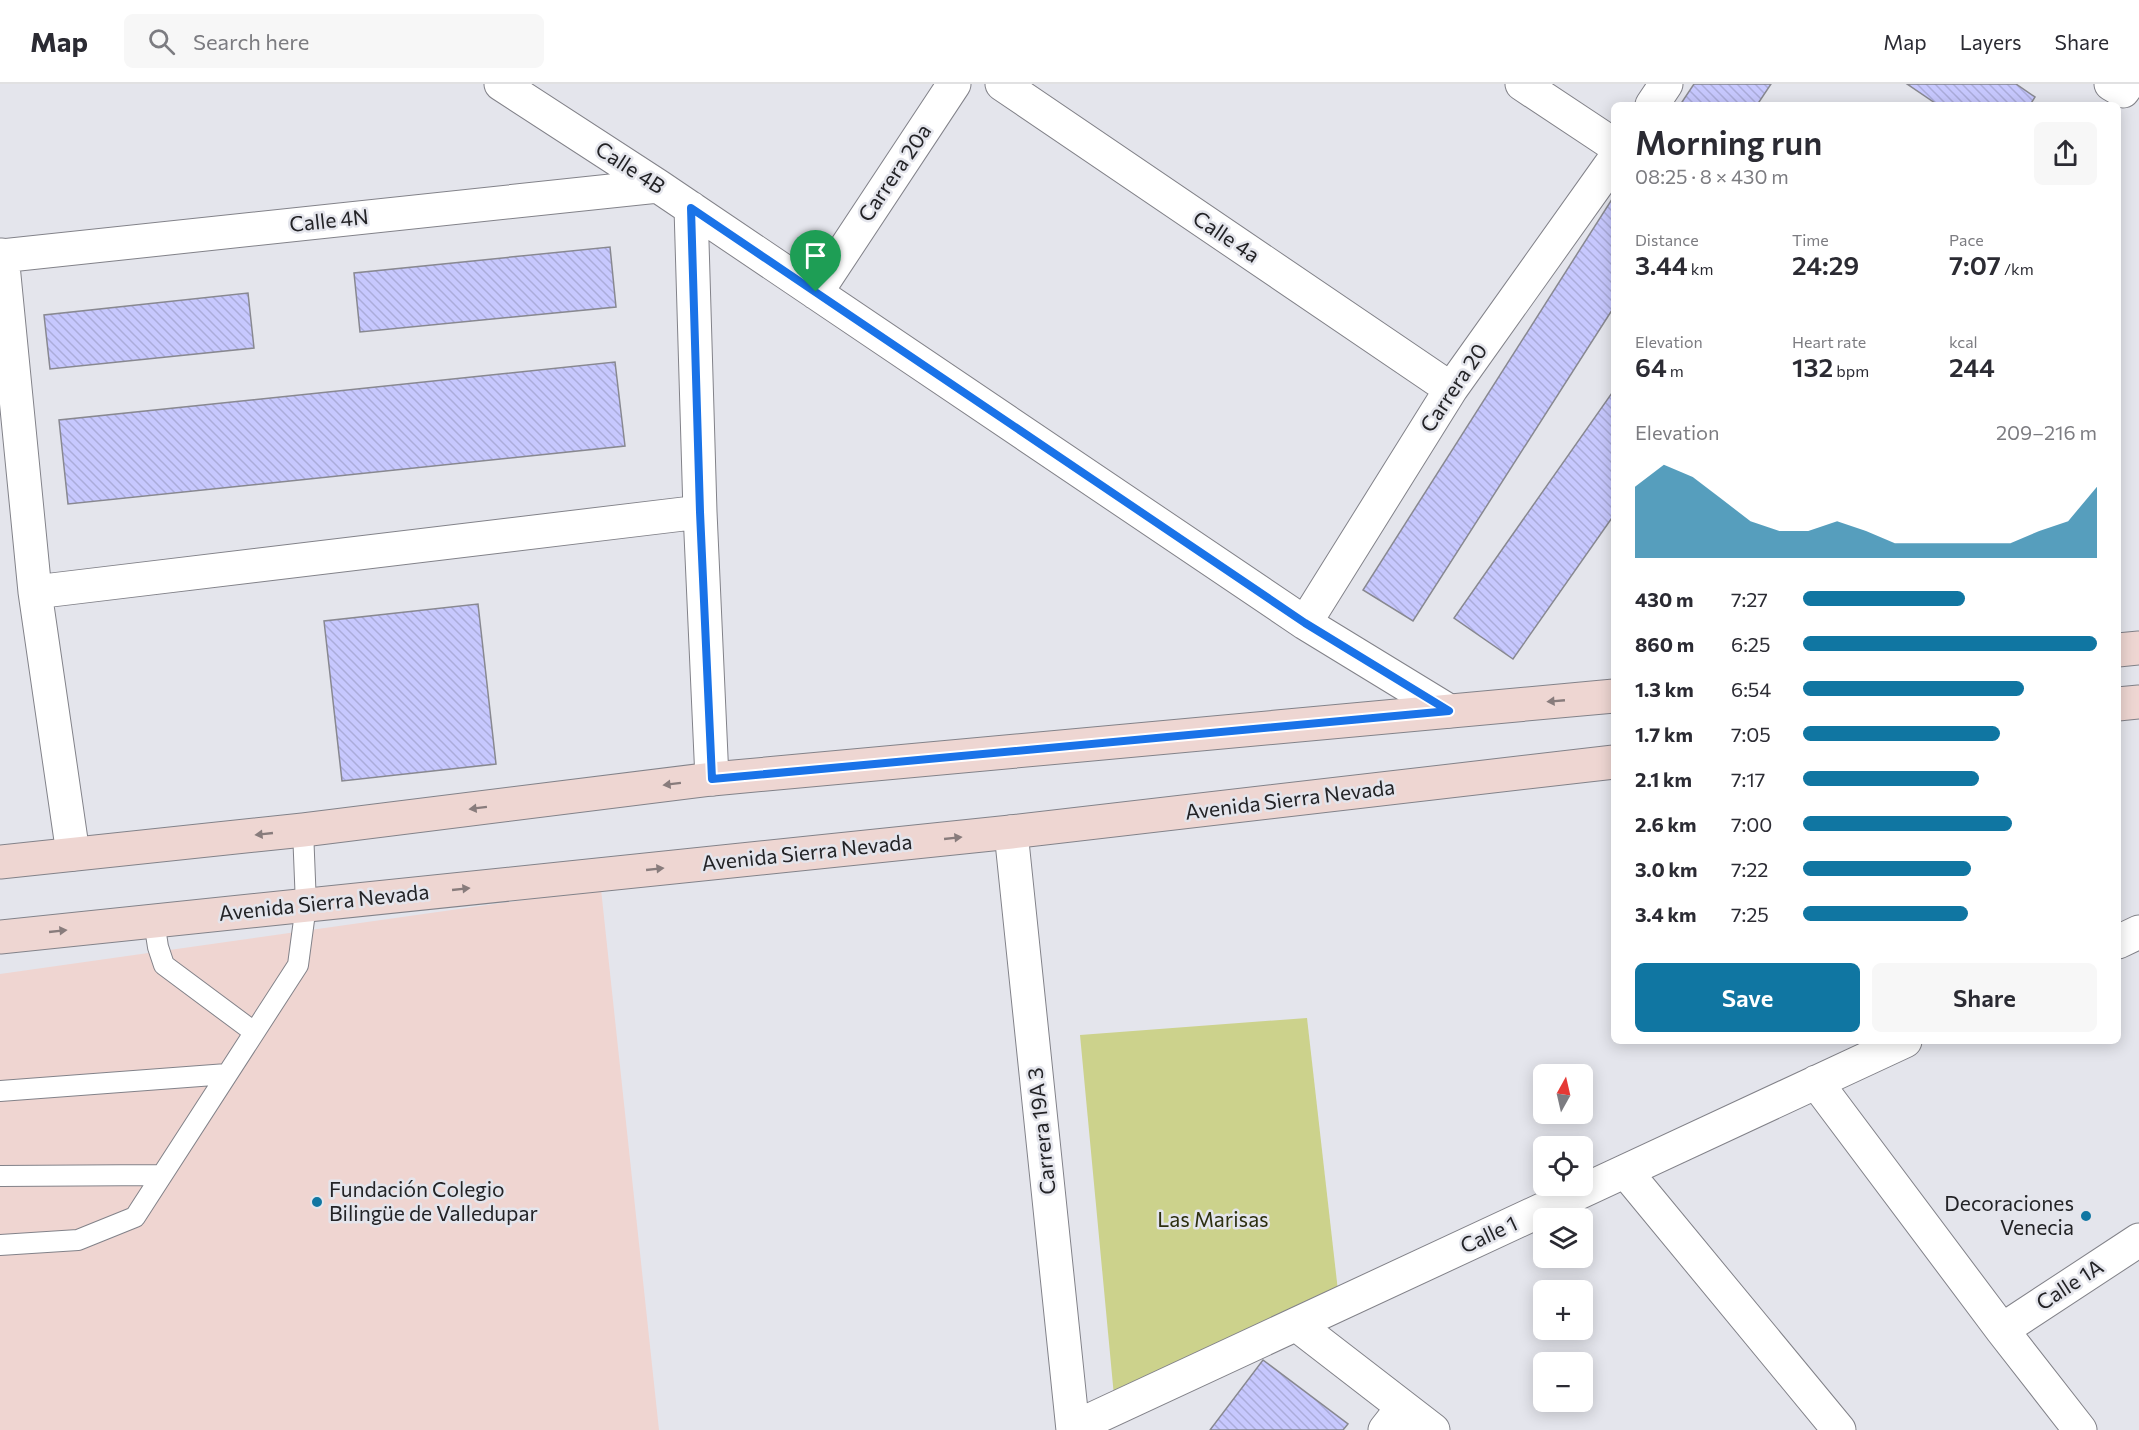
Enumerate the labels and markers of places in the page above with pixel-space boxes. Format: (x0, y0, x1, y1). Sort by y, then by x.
pin (790, 230, 841, 292)
place label: Fundación Colegio Bilingüe de Valledupar (329, 1176, 538, 1225)
place label: Decoraciones Venecia (1944, 1190, 2074, 1239)
marker: Fundación Colegio Bilingüe de Valledupar (310, 1195, 324, 1209)
marker: Decoraciones Venecia (2079, 1209, 2093, 1223)

